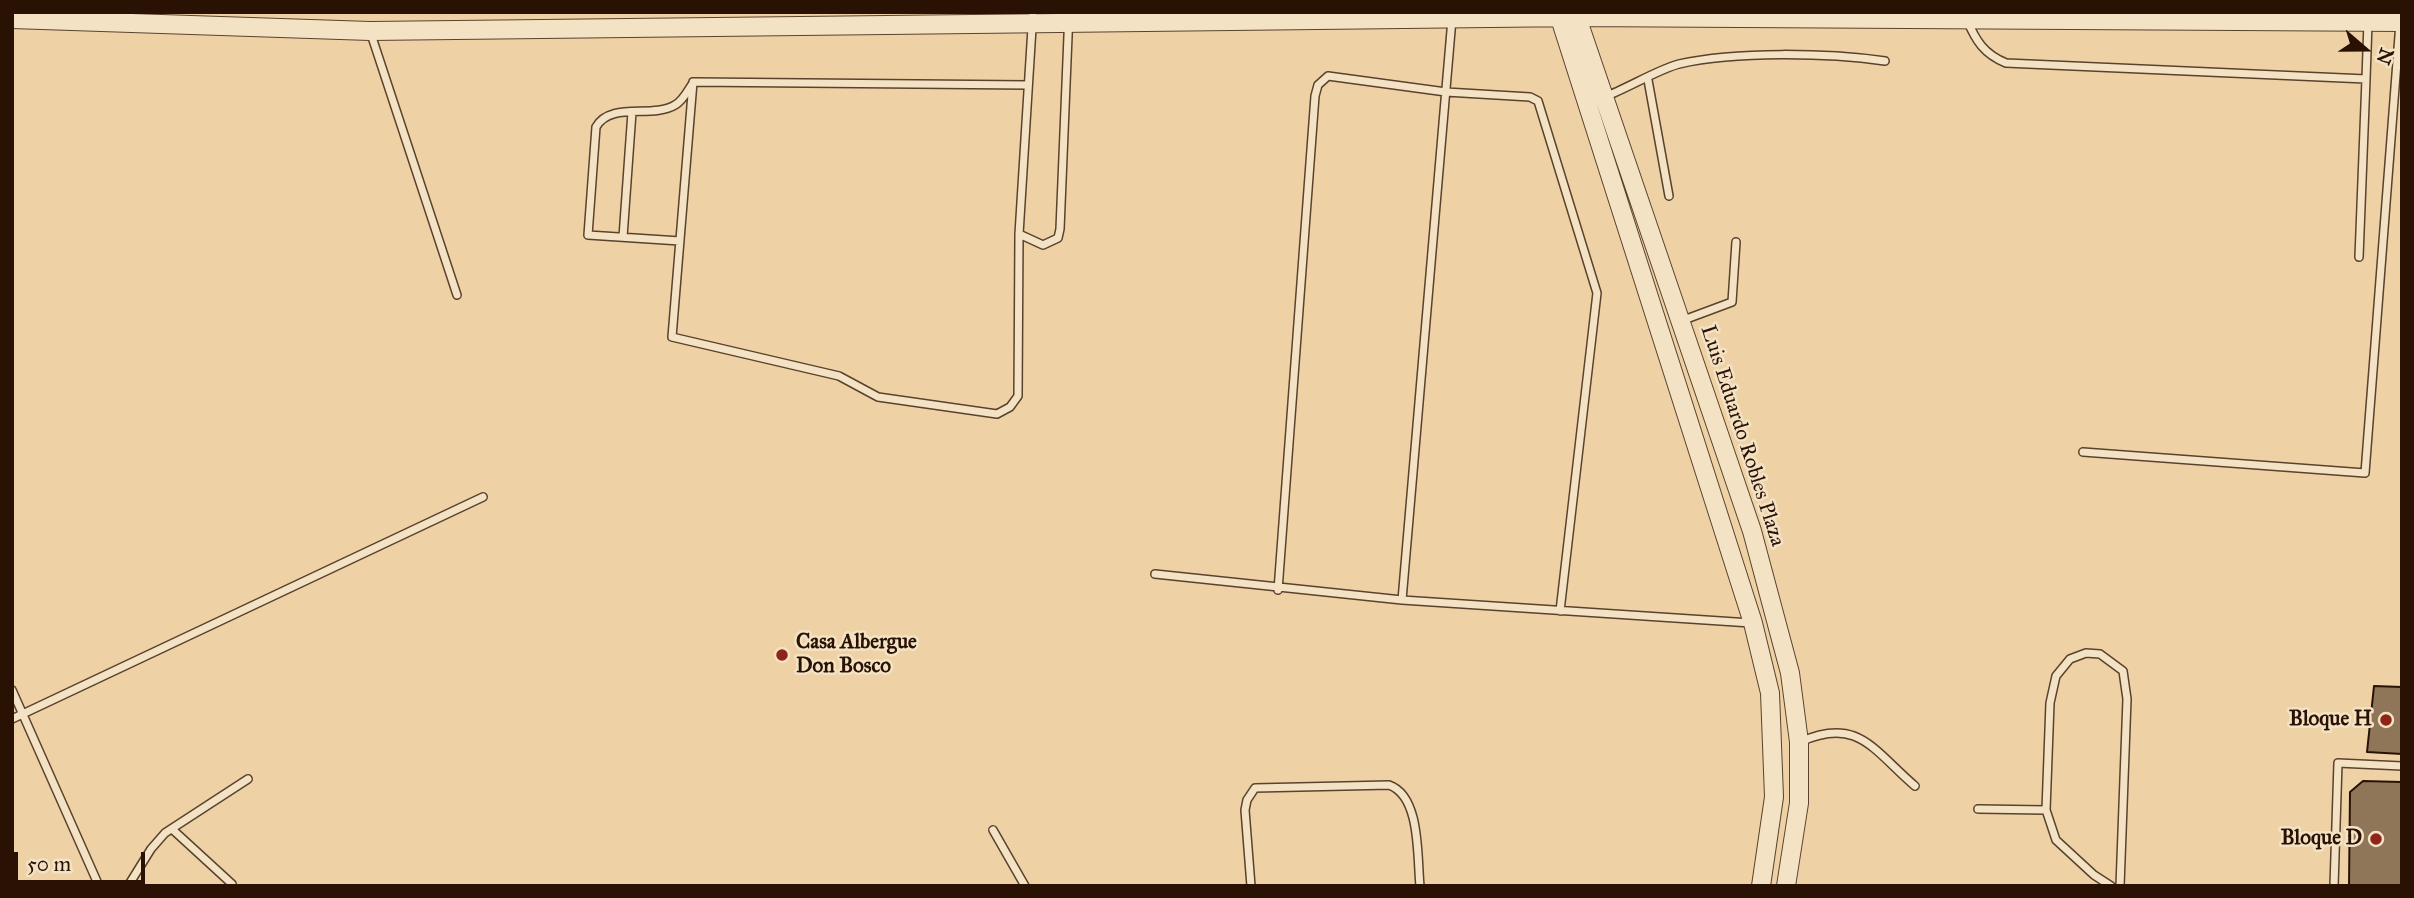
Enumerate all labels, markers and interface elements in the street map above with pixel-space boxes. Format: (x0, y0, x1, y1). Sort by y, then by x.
north arrow (2330, 14, 2400, 84)
text: N (2372, 45, 2399, 68)
street label: Luis Eduardo Robles Plaza (1694, 322, 1790, 550)
place label: Casa Albergue Don Bosco (796, 630, 917, 680)
marker: Casa Albergue Don Bosco (774, 647, 790, 663)
place label: Bloque H (2289, 707, 2372, 733)
marker: Bloque H (2378, 712, 2394, 728)
place label: Bloque D (2281, 826, 2362, 852)
marker: Bloque D (2368, 831, 2384, 847)
scale bar (18, 838, 149, 882)
text: 50 m (27, 851, 71, 877)

